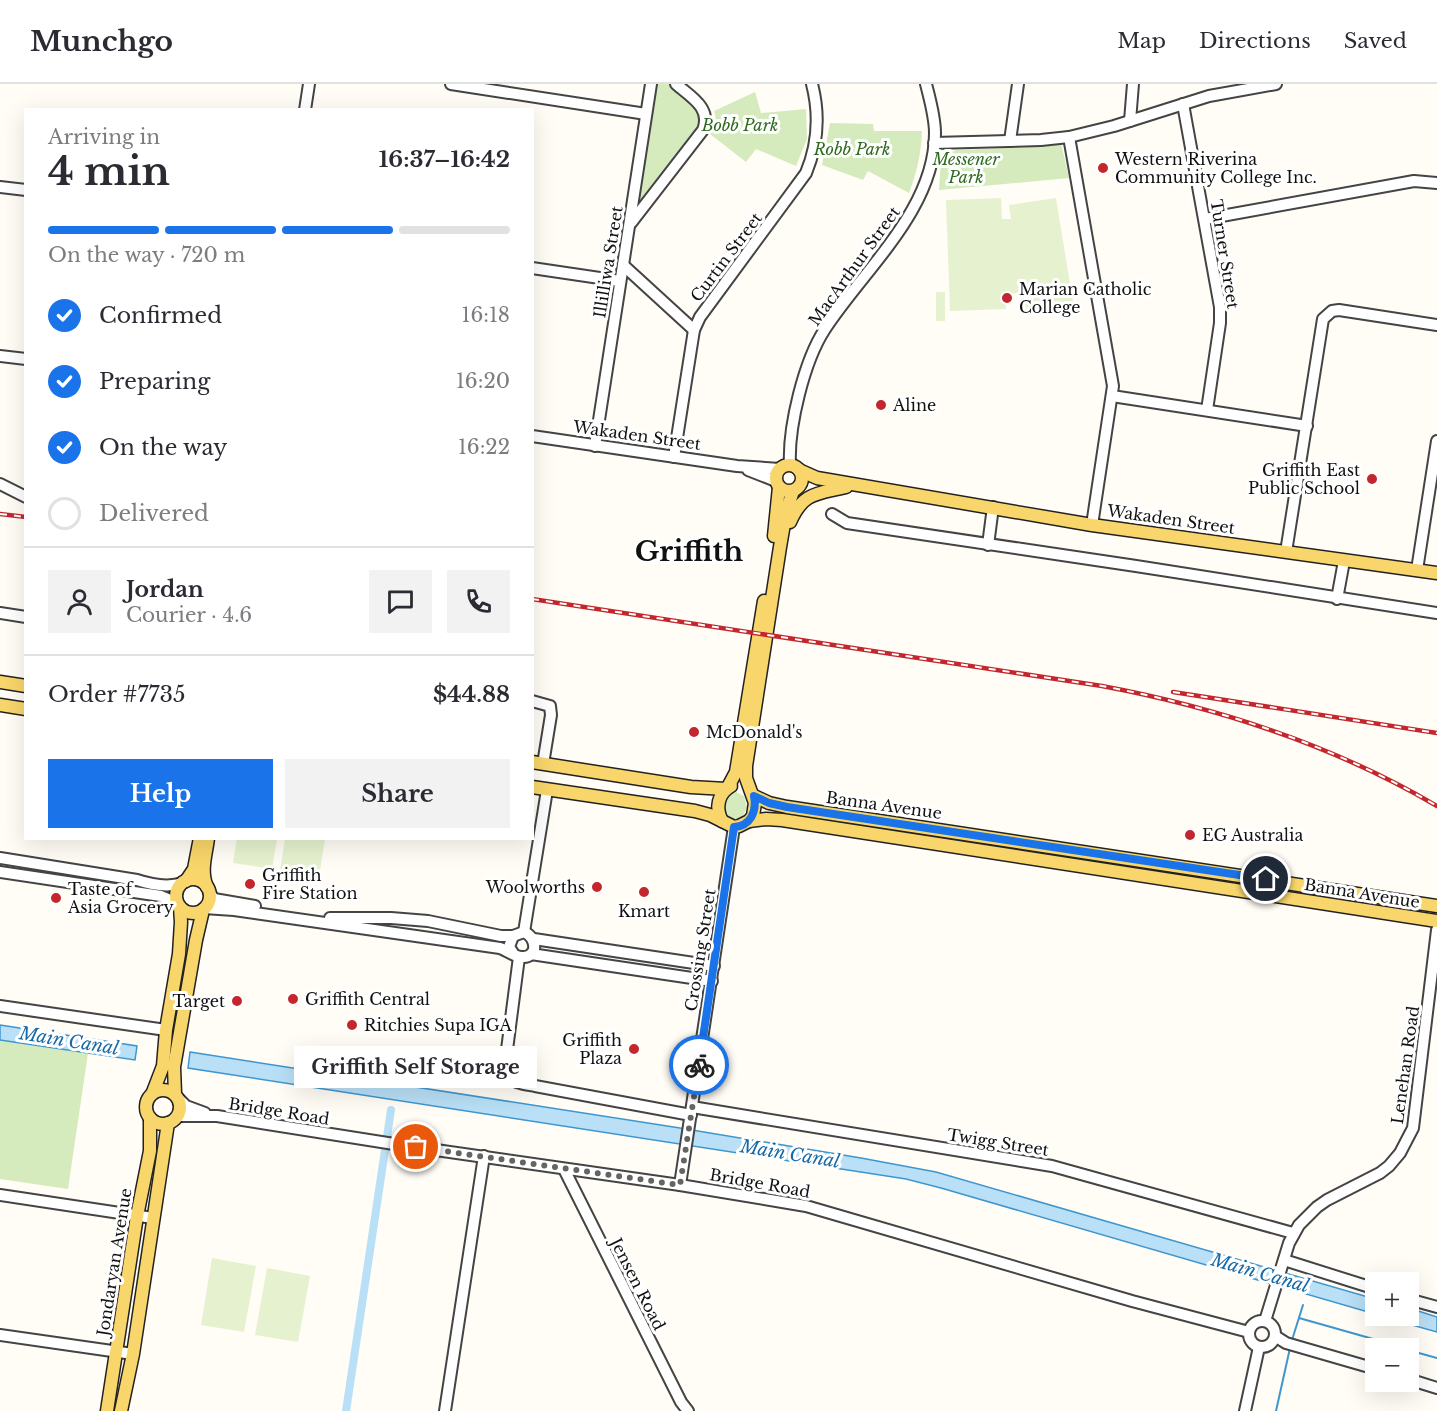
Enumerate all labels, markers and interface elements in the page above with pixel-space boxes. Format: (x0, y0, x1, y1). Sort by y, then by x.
text: Munchgo (30, 24, 173, 59)
text: Map (1117, 28, 1166, 54)
text: Directions (1199, 28, 1311, 54)
text: Saved (1344, 28, 1407, 54)
park label: Bobb Park (701, 115, 778, 135)
text: Arriving in (48, 125, 160, 149)
park label: Robb Park (813, 139, 890, 159)
text: 16:37–16:42 (379, 146, 510, 173)
text: 4 min (48, 147, 170, 196)
park label: Messener Park (931, 149, 1000, 187)
place label: Western Riverina Community College Inc. (1114, 149, 1317, 187)
marker: Western Riverina Community College Inc. (1096, 161, 1110, 175)
street label: Turner Street (1206, 198, 1244, 310)
street label: MacArthur Street (804, 202, 904, 330)
street label: Illilliwa Street (589, 205, 627, 319)
street label: Curtin Street (686, 208, 766, 306)
text: On the way · 720 m (48, 243, 245, 267)
place label: Marian Catholic College (1019, 279, 1152, 317)
marker: Marian Catholic College (1000, 291, 1014, 305)
icon: check (48, 299, 81, 332)
text: Confirmed (99, 302, 222, 329)
text: 16:18 (461, 303, 510, 327)
icon: check (48, 365, 81, 398)
text: Preparing (99, 368, 210, 395)
text: 16:20 (456, 369, 510, 393)
place label: Aline (892, 395, 936, 415)
marker: Aline (874, 398, 888, 412)
street label: Wakaden Street (571, 416, 702, 454)
icon: check (48, 431, 81, 464)
text: On the way (99, 434, 227, 461)
text: 16:22 (458, 435, 510, 459)
place label: Griffith East Public School (1248, 460, 1360, 498)
marker: Griffith East Public School (1365, 472, 1379, 486)
text: Delivered (99, 500, 209, 527)
street label: Wakaden Street (1105, 500, 1236, 538)
district label: Griffith (635, 534, 743, 569)
button: person (48, 570, 111, 633)
button: chat (369, 570, 432, 633)
button: phone (447, 570, 510, 633)
text: Jordan (126, 576, 204, 603)
text: Courier · 4.6 (126, 603, 252, 627)
text: Order #7735 (48, 681, 186, 708)
text: $44.88 (433, 681, 510, 708)
place label: McDonald's (706, 722, 803, 742)
marker: McDonald's (687, 725, 701, 739)
button: Help (48, 759, 273, 828)
button: Share (285, 759, 510, 828)
street label: Banna Avenue (825, 787, 943, 823)
place label: EG Australia (1202, 825, 1303, 845)
marker: EG Australia (1183, 828, 1197, 842)
pin (1240, 853, 1291, 904)
icon: home (1249, 862, 1282, 895)
place label: Griffith Fire Station (262, 865, 358, 903)
street label: Banna Avenue (1303, 874, 1421, 912)
marker: Griffith Fire Station (243, 877, 257, 891)
place label: Woolworths (485, 877, 585, 897)
place label: Taste of Asia Grocery (67, 879, 175, 917)
marker: Woolworths (590, 880, 604, 894)
marker: Kmart (637, 885, 651, 899)
street label: Crossing Street (680, 887, 720, 1013)
marker: Taste of Asia Grocery (49, 891, 63, 905)
place label: Kmart (618, 901, 670, 921)
place label: Griffith Central (305, 989, 430, 1009)
place label: Target (173, 991, 225, 1011)
marker: Griffith Central (286, 992, 300, 1006)
marker: Target (230, 994, 244, 1008)
street label: Lenehan Road (1387, 1004, 1423, 1125)
place label: Ritchies Supa IGA (364, 1015, 513, 1035)
marker: Ritchies Supa IGA (345, 1018, 359, 1032)
water label: Main Canal (17, 1022, 121, 1060)
place label: Griffith Plaza (562, 1030, 622, 1068)
courier (669, 1035, 729, 1095)
marker: Griffith Plaza (627, 1042, 641, 1056)
callout: Griffith Self Storage (294, 1045, 538, 1087)
icon: bike (683, 1049, 716, 1082)
text: Griffith Self Storage (311, 1055, 520, 1079)
street label: Bridge Road (227, 1093, 331, 1129)
pin (390, 1121, 441, 1172)
street label: Twigg Street (946, 1124, 1050, 1160)
icon: bag (399, 1130, 432, 1163)
water label: Main Canal (738, 1135, 842, 1173)
street label: Bridge Road (708, 1164, 812, 1202)
street label: Jondaryan Avenue (92, 1187, 136, 1339)
street label: Jensen Road (605, 1233, 670, 1334)
water label: Main Canal (1208, 1248, 1312, 1298)
map controls (1365, 1272, 1419, 1392)
button: + (1365, 1272, 1419, 1326)
button: − (1365, 1338, 1419, 1392)

